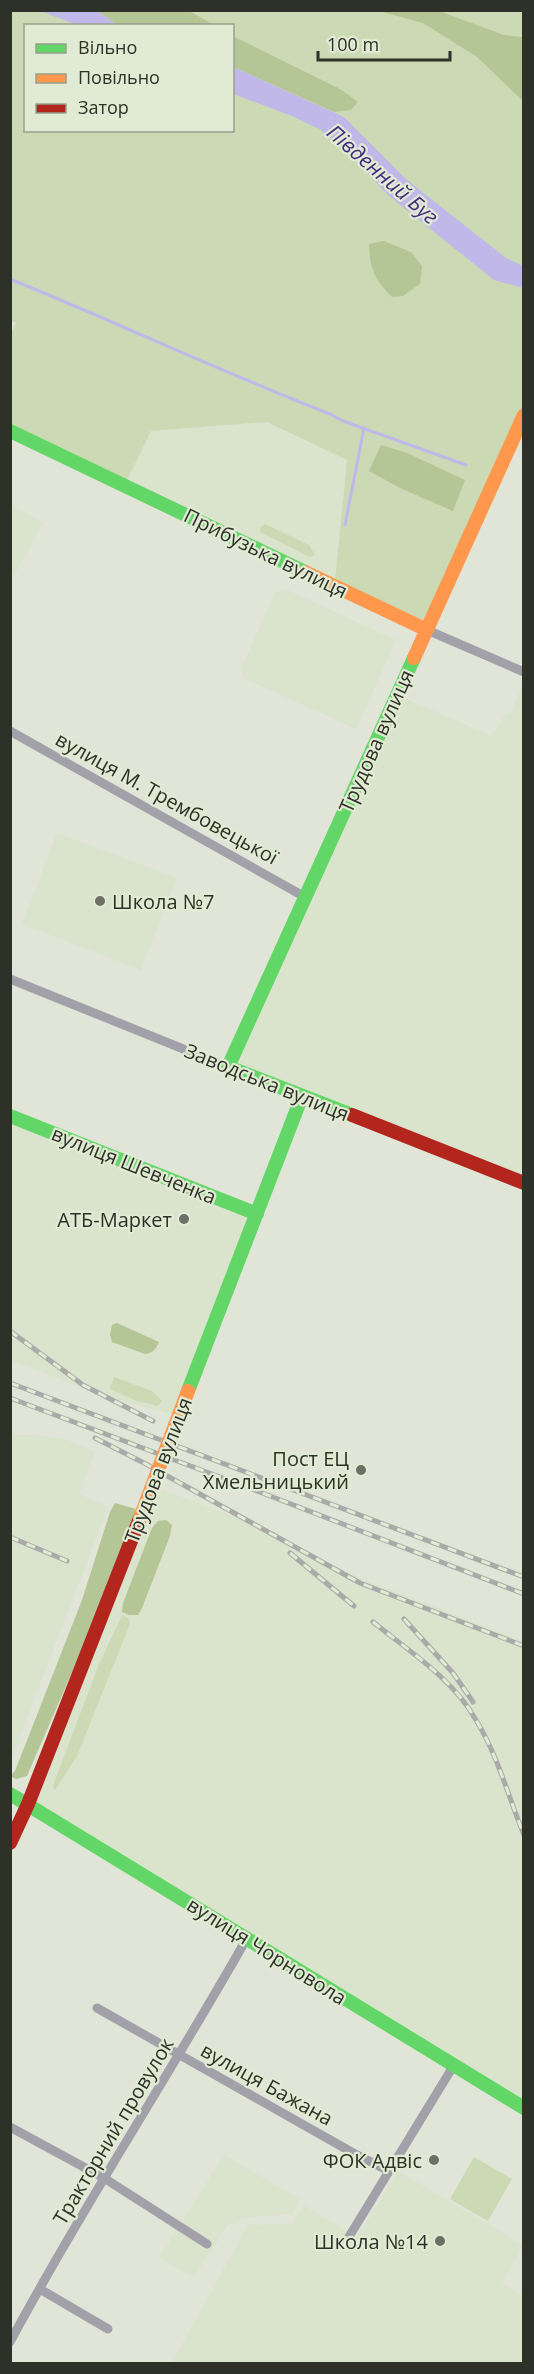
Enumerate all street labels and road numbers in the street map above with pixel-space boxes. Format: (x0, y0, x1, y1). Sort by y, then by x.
street label: Прибузька вулиця (180, 502, 352, 604)
street label: Трудова вулиця (332, 665, 420, 817)
street label: вулиця М. Трембовецької (51, 725, 284, 871)
street label: Заводська вулиця (181, 1037, 353, 1127)
street label: вулиця Шевченка (48, 1120, 220, 1210)
street label: Трудова вулиця (118, 1393, 198, 1547)
street label: вулиця Чорновола (182, 1891, 352, 2011)
street label: Тракторний провулок (46, 2032, 180, 2230)
street label: вулиця Бажана (196, 2036, 338, 2132)

